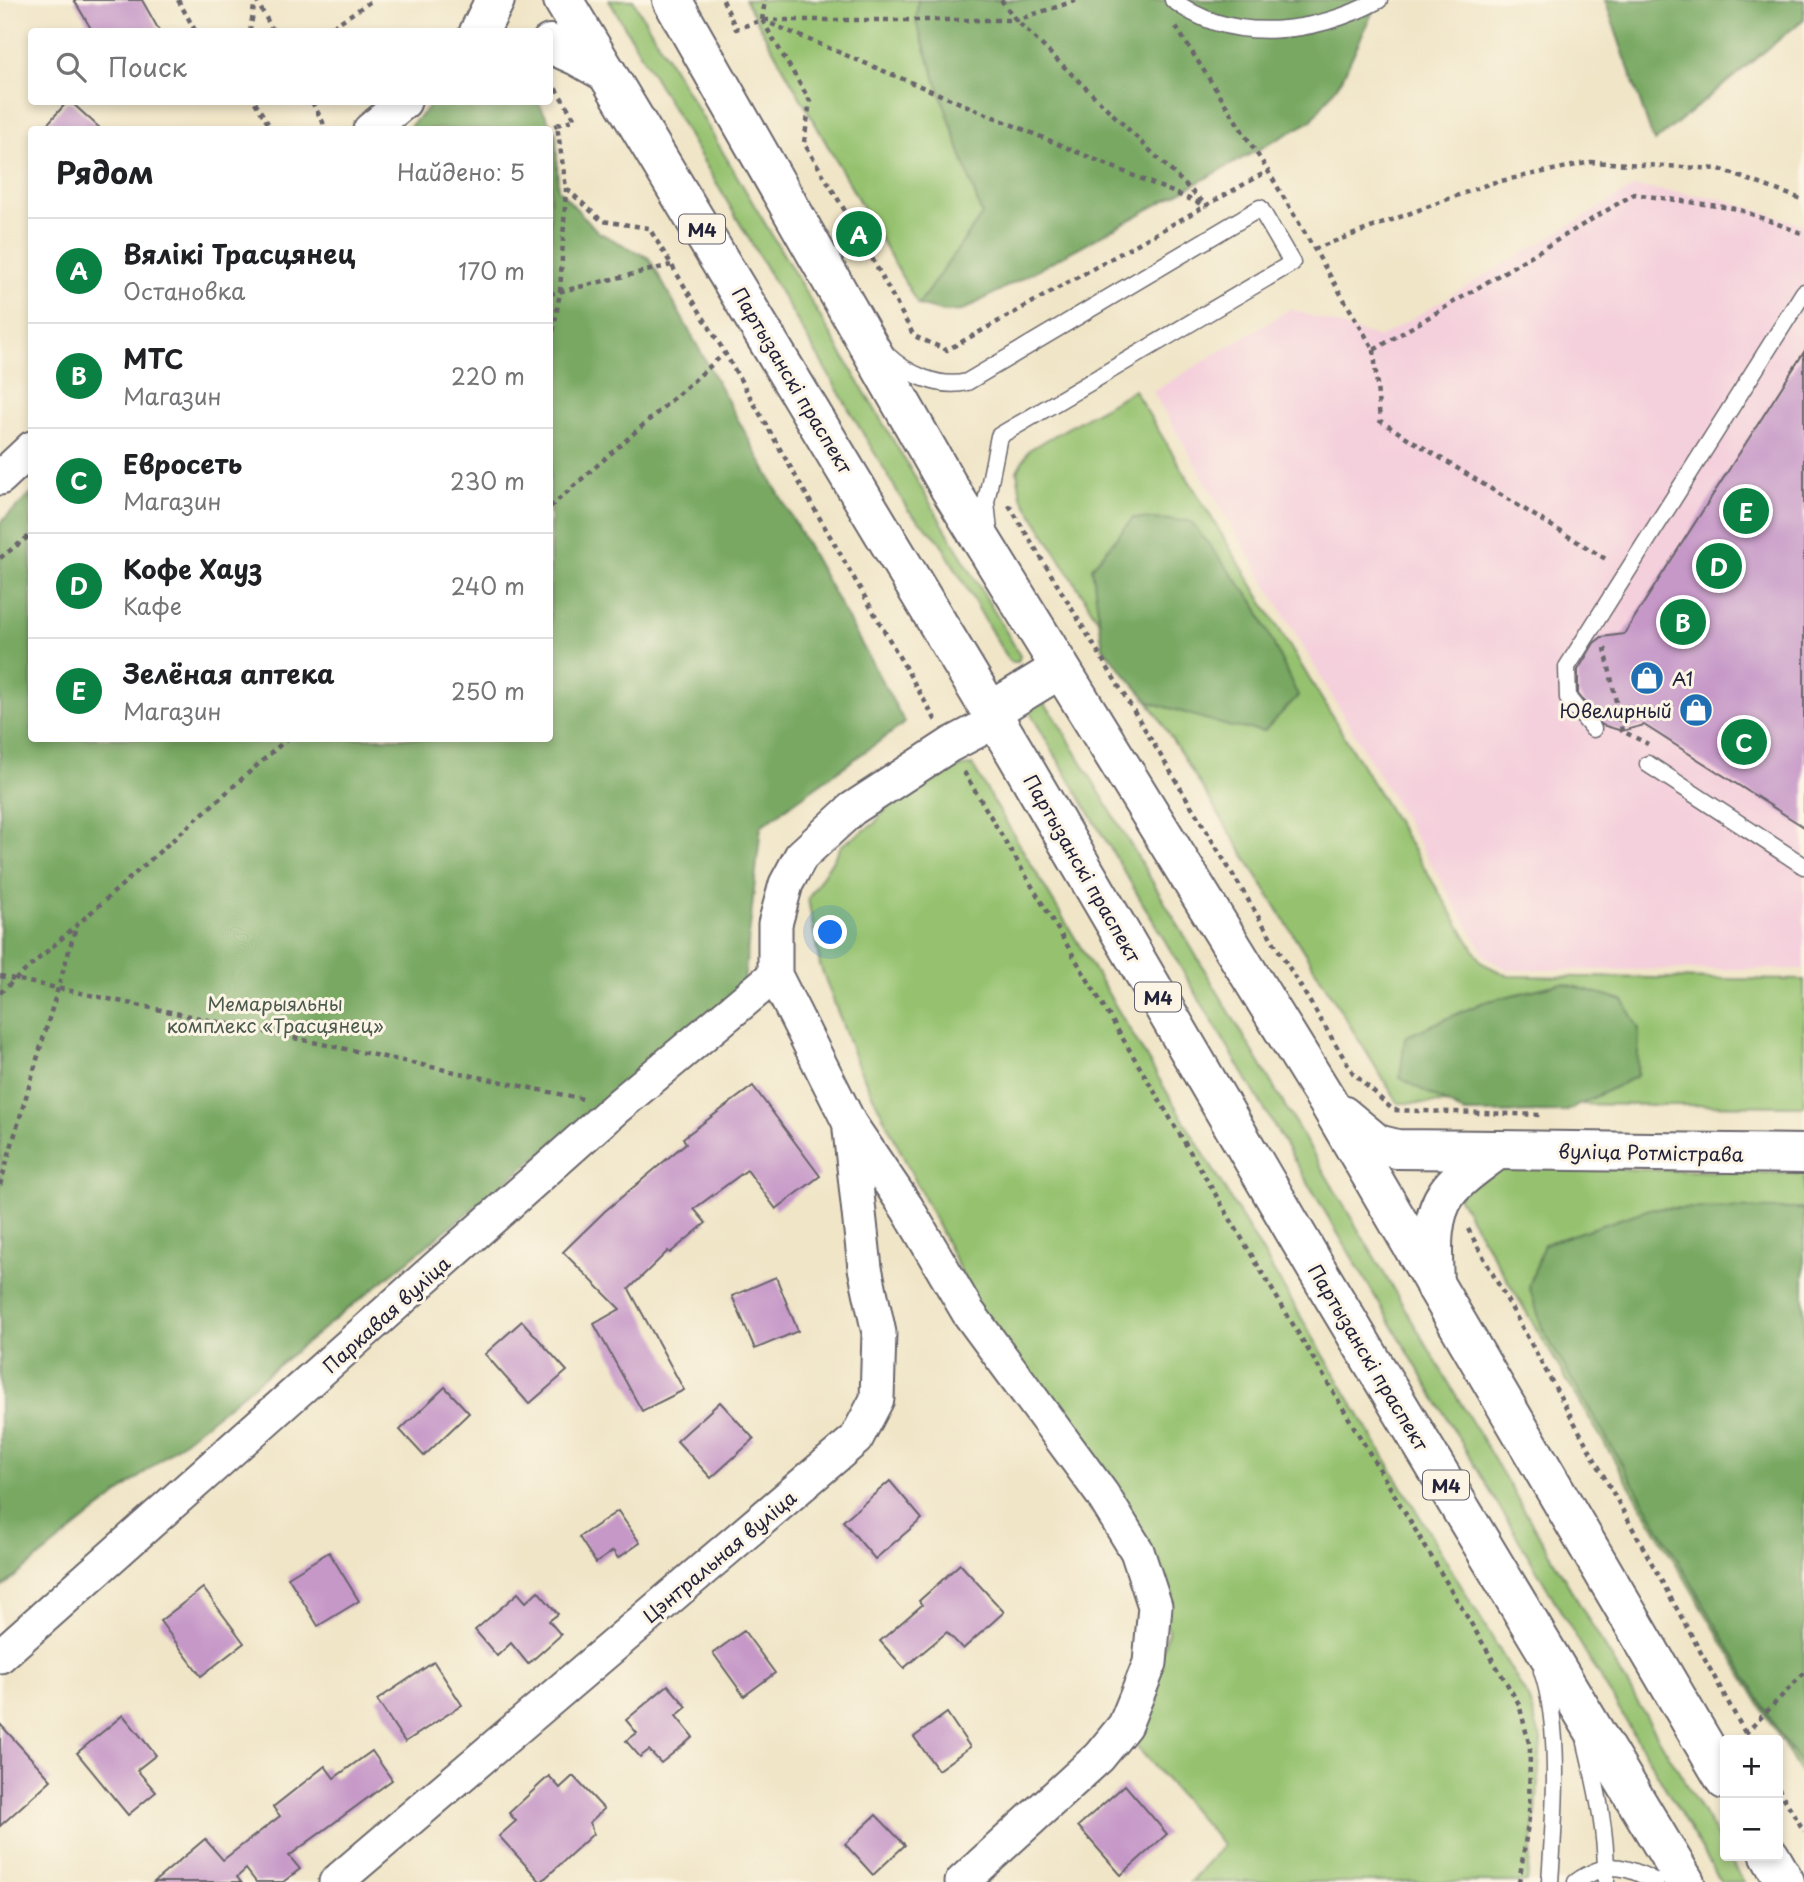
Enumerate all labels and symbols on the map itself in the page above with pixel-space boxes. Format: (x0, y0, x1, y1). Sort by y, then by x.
pin: A (836, 208, 882, 260)
road number: М4 (679, 214, 725, 244)
street label: Партызанскі праспект (726, 282, 860, 479)
pin: E (1723, 485, 1769, 537)
pin: D (1696, 540, 1742, 592)
pin: B (1660, 596, 1706, 648)
shop icon: A1 (1628, 659, 1666, 697)
place label: A1 (1672, 664, 1693, 692)
shop icon: Ювелирный (1677, 691, 1715, 729)
place label: Ювелирный (1560, 696, 1672, 724)
pin: C (1721, 716, 1767, 768)
street label: Партызанскі праспект (1018, 769, 1149, 968)
your location (813, 915, 847, 949)
road number: М4 (1135, 982, 1181, 1012)
park label: Мемарыяльны комплекс «Трасцянец» (166, 989, 384, 1039)
street label: вуліца Ротмістрава (1558, 1136, 1744, 1168)
street label: Паркавая вуліца (316, 1249, 456, 1379)
street label: Партызанскі праспект (1302, 1259, 1436, 1456)
road number: М4 (1423, 1470, 1469, 1500)
street label: Цэнтральная вуліца (636, 1483, 802, 1629)

